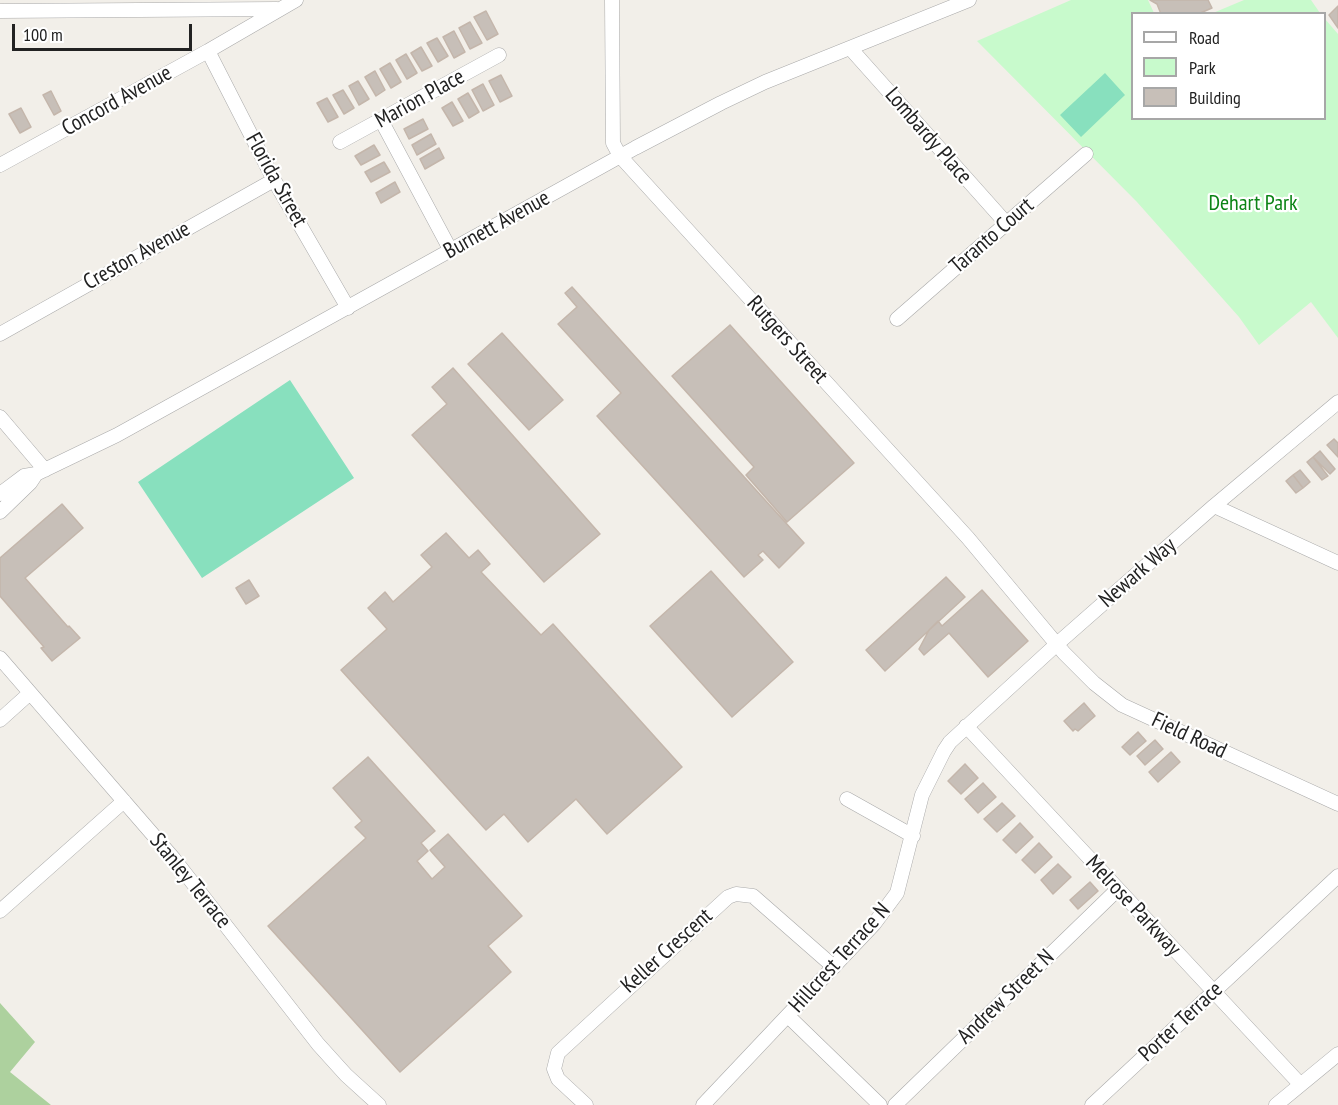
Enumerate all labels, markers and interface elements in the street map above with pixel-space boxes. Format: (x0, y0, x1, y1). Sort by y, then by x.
scale bar (15, 12, 195, 50)
legend (1131, 12, 1326, 120)
text: 100 m (23, 23, 63, 46)
text: Road (1189, 26, 1220, 49)
text: Park (1189, 56, 1216, 79)
street label: Concord Avenue (57, 60, 177, 142)
street label: Marion Place (371, 64, 469, 134)
street label: Lombardy Place (879, 82, 977, 190)
text: Building (1189, 86, 1241, 109)
street label: Florida Street (239, 129, 313, 231)
street label: Burnett Avenue (439, 185, 555, 265)
park label: Dehart Park (1208, 191, 1298, 217)
street label: Taranto Court (945, 192, 1039, 280)
street label: Creston Avenue (79, 216, 195, 296)
street label: Rutgers Street (741, 291, 833, 389)
street label: Newark Way (1094, 533, 1182, 613)
street label: Field Road (1147, 707, 1231, 765)
street label: Stanley Terrace (144, 828, 236, 934)
street label: Melrose Parkway (1080, 850, 1186, 962)
street label: Hillcrest Terrace N (784, 898, 896, 1018)
street label: Keller Crescent (616, 903, 718, 999)
street label: Andrew Street N (952, 944, 1060, 1050)
street label: Porter Terrace (1134, 977, 1228, 1067)

